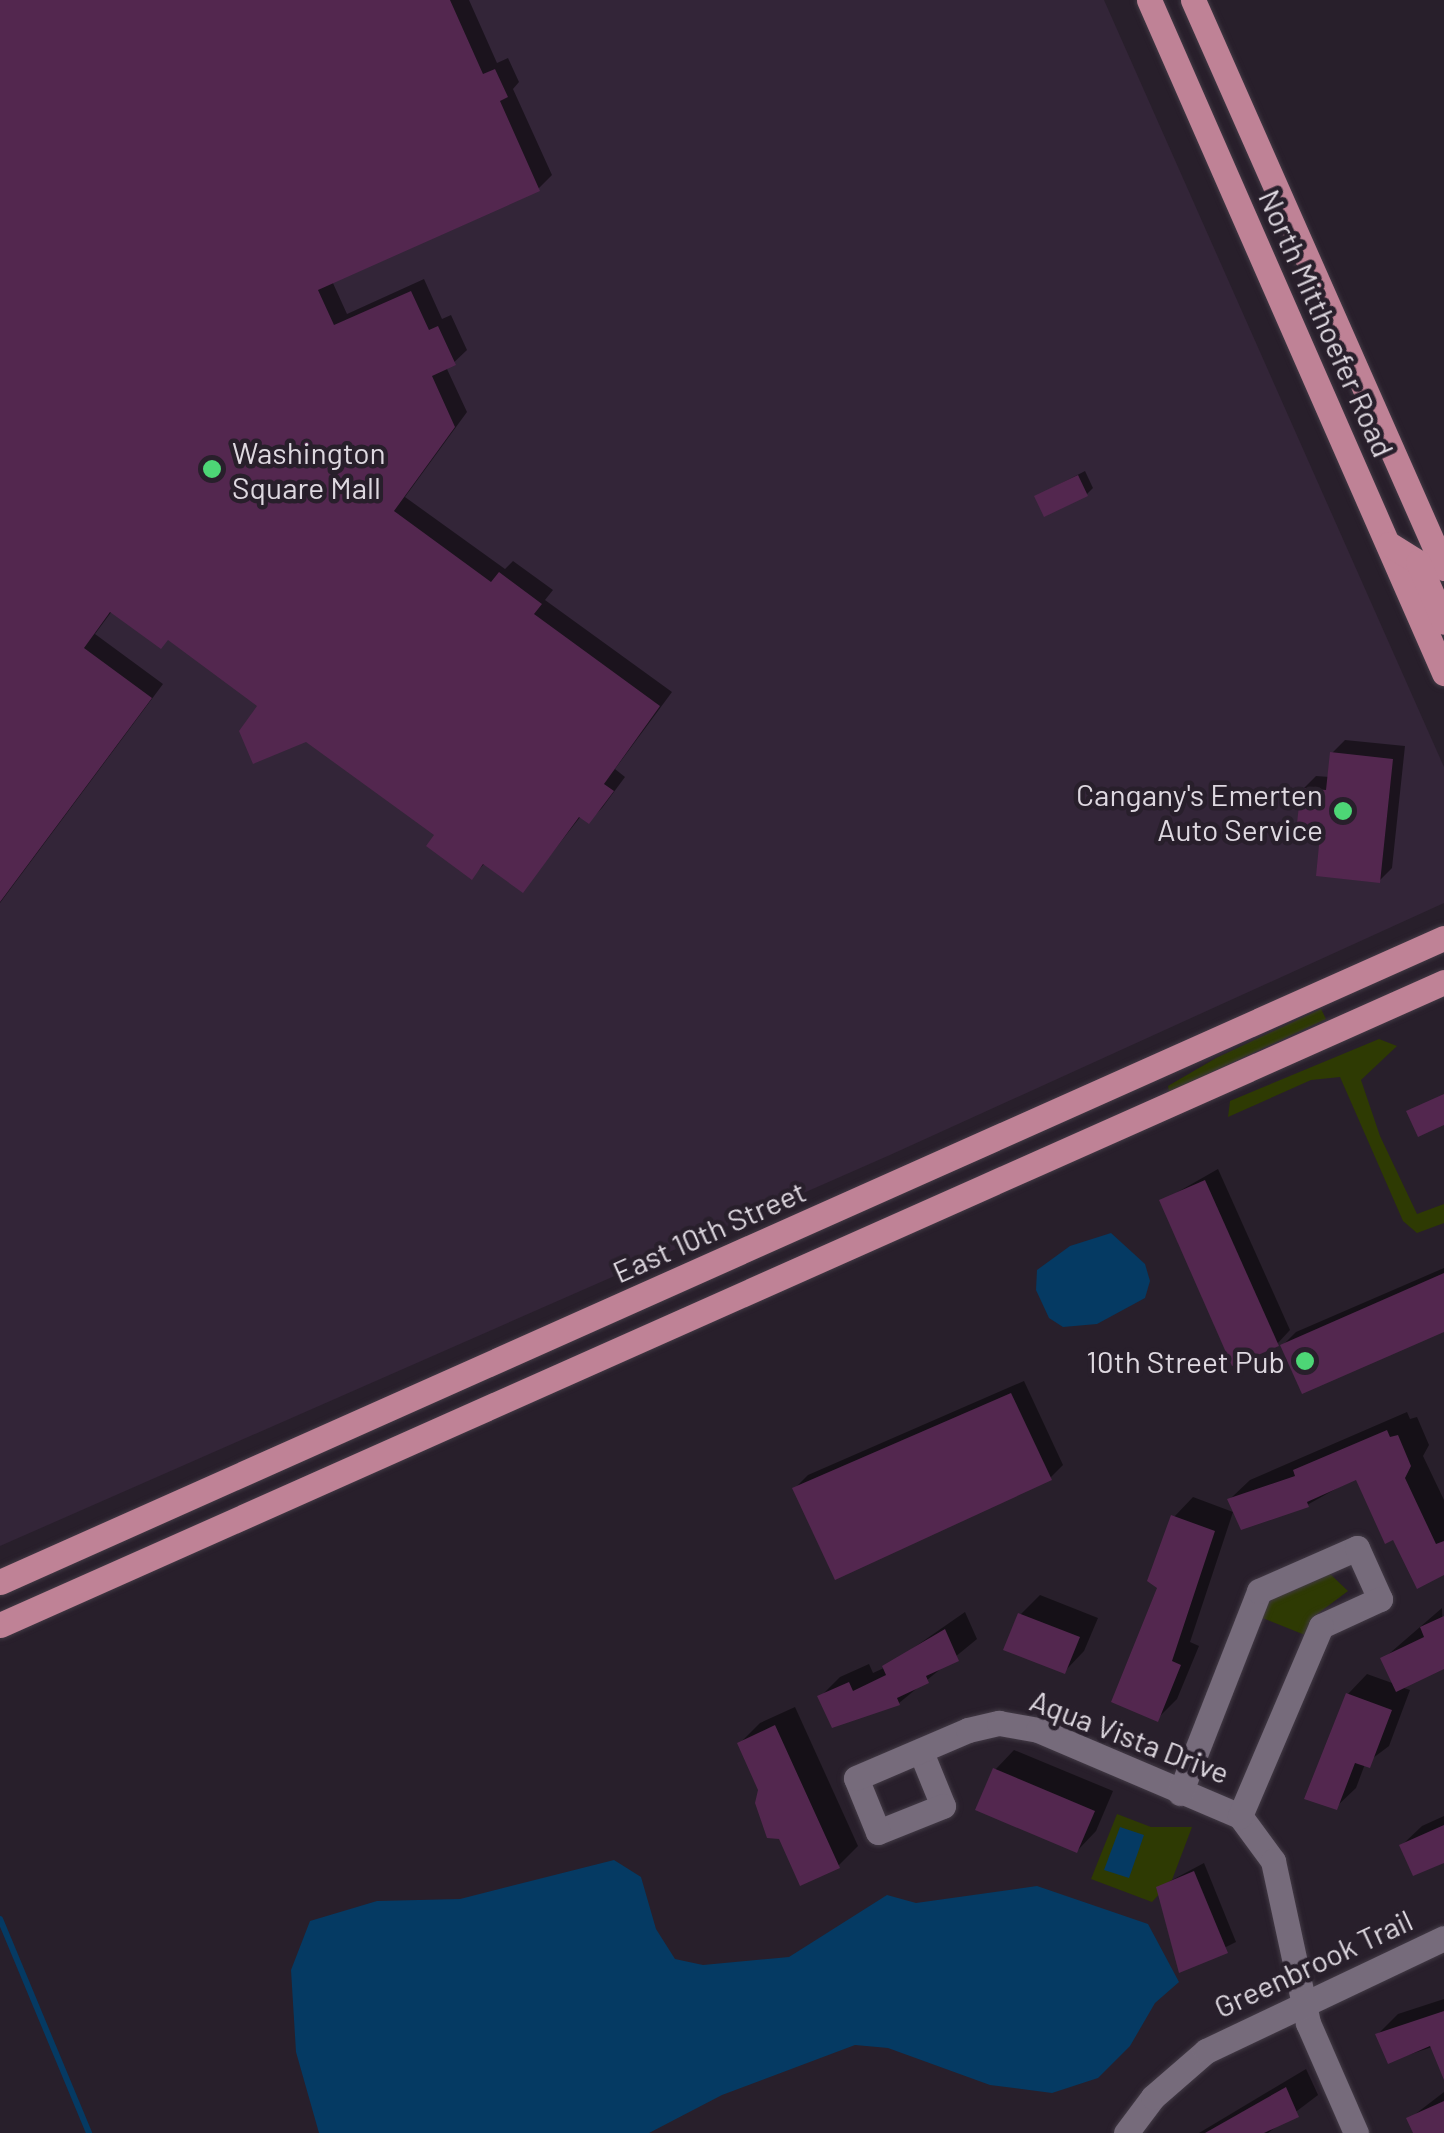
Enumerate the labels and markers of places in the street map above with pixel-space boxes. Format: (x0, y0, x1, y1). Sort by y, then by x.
place label: Washington Square Mall (232, 434, 386, 504)
marker: Washington Square Mall (201, 458, 223, 480)
place label: Cangany's Emerten Auto Service (1076, 776, 1323, 846)
marker: Cangany's Emerten Auto Service (1332, 800, 1354, 822)
place label: 10th Street Pub (1086, 1343, 1285, 1379)
marker: 10th Street Pub (1294, 1350, 1316, 1372)

